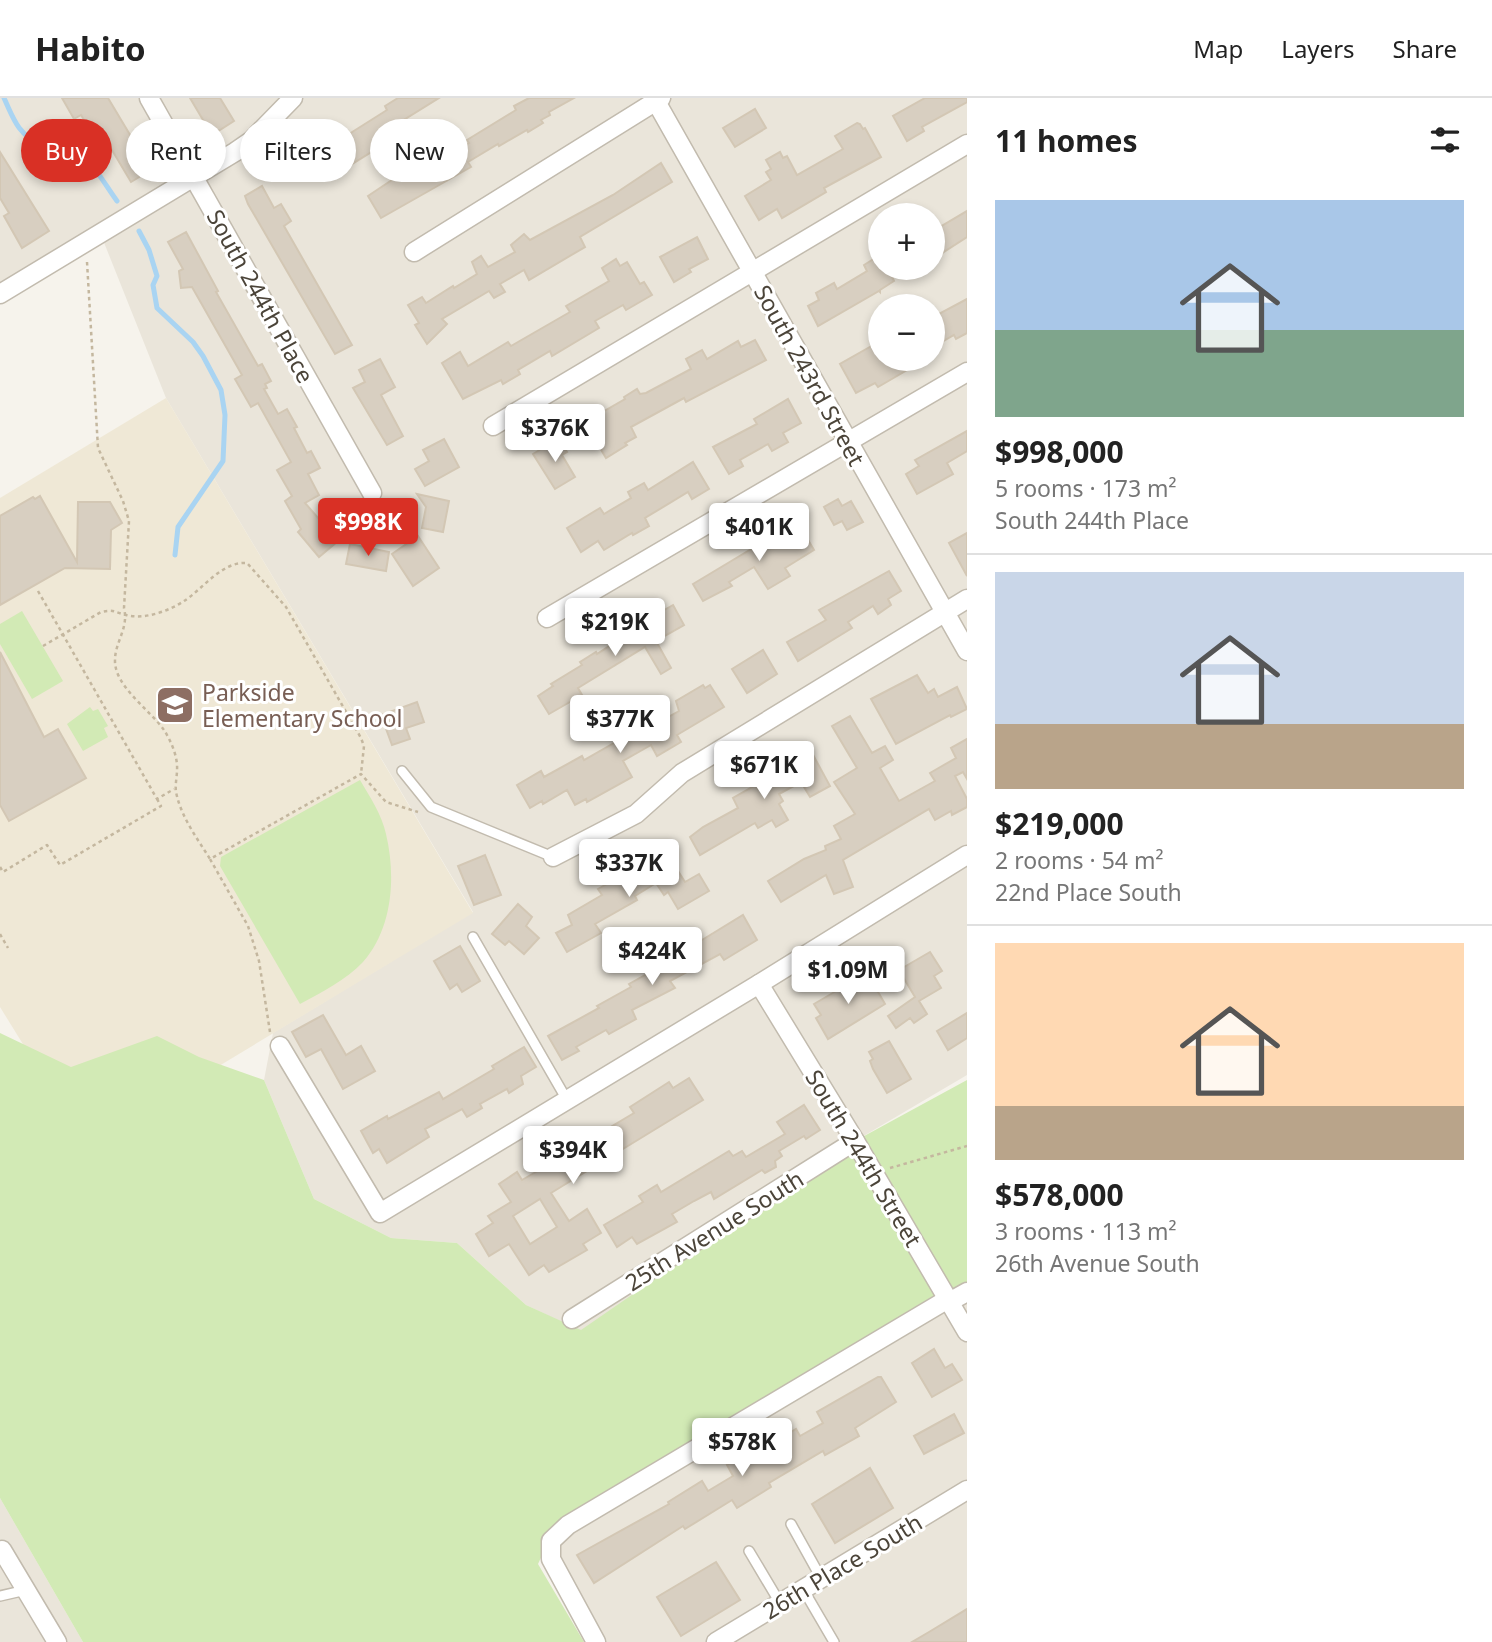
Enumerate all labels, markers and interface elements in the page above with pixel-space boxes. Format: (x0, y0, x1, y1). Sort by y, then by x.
text: Habito (35, 26, 146, 71)
text: Map (1193, 32, 1243, 65)
text: Layers (1281, 32, 1355, 65)
text: Share (1393, 32, 1457, 65)
chip: Buy (21, 119, 112, 182)
chip: Rent (126, 119, 226, 182)
chip: Filters (240, 119, 356, 182)
chip: New (370, 119, 468, 182)
text: 11 homes (995, 120, 1138, 161)
icon: filters (1426, 121, 1464, 159)
street label: South 244th Place (200, 203, 322, 389)
map controls (868, 203, 945, 371)
button: + (868, 203, 945, 280)
icon: home (1167, 245, 1293, 371)
street label: South 243rd Street (747, 279, 873, 471)
button: − (868, 294, 945, 371)
pin: $376K (506, 404, 604, 464)
text: $376K (521, 411, 589, 443)
text: $998,000 (995, 431, 1124, 472)
text: 5 rooms · 173 m² (995, 472, 1177, 504)
pin: $998K (319, 498, 417, 558)
pin: $401K (710, 504, 808, 563)
text: South 244th Place (995, 504, 1189, 536)
text: $998K (334, 505, 402, 537)
text: $401K (725, 510, 793, 542)
pin: $219K (566, 598, 664, 658)
text: $219K (581, 605, 649, 637)
icon: home (1167, 617, 1293, 743)
place label: Parkside Elementary School (202, 676, 402, 734)
school or university icon: Parkside Elementary School (154, 684, 196, 726)
pin: $377K (571, 696, 669, 755)
text: $377K (586, 702, 654, 734)
pin: $671K (715, 742, 813, 801)
text: $671K (730, 748, 798, 780)
text: $219,000 (995, 803, 1124, 844)
pin: $337K (580, 840, 678, 899)
text: 2 rooms · 54 m² (995, 844, 1164, 876)
text: $337K (595, 846, 663, 878)
text: 22nd Place South (995, 876, 1182, 908)
pin: $424K (603, 928, 701, 987)
text: $424K (618, 934, 686, 966)
pin: $1.09M (791, 946, 905, 1006)
text: $1.09M (808, 953, 888, 985)
icon: home (1167, 988, 1293, 1114)
street label: South 244th Street (798, 1063, 930, 1253)
pin: $394K (524, 1126, 622, 1186)
text: $394K (539, 1133, 607, 1165)
street label: 25th Avenue South (619, 1162, 809, 1298)
text: $578,000 (995, 1174, 1124, 1215)
text: 3 rooms · 113 m² (995, 1215, 1177, 1247)
text: 26th Avenue South (995, 1247, 1200, 1279)
pin: $578K (693, 1418, 791, 1478)
text: $578K (708, 1425, 776, 1457)
street label: 26th Place South (756, 1506, 928, 1626)

